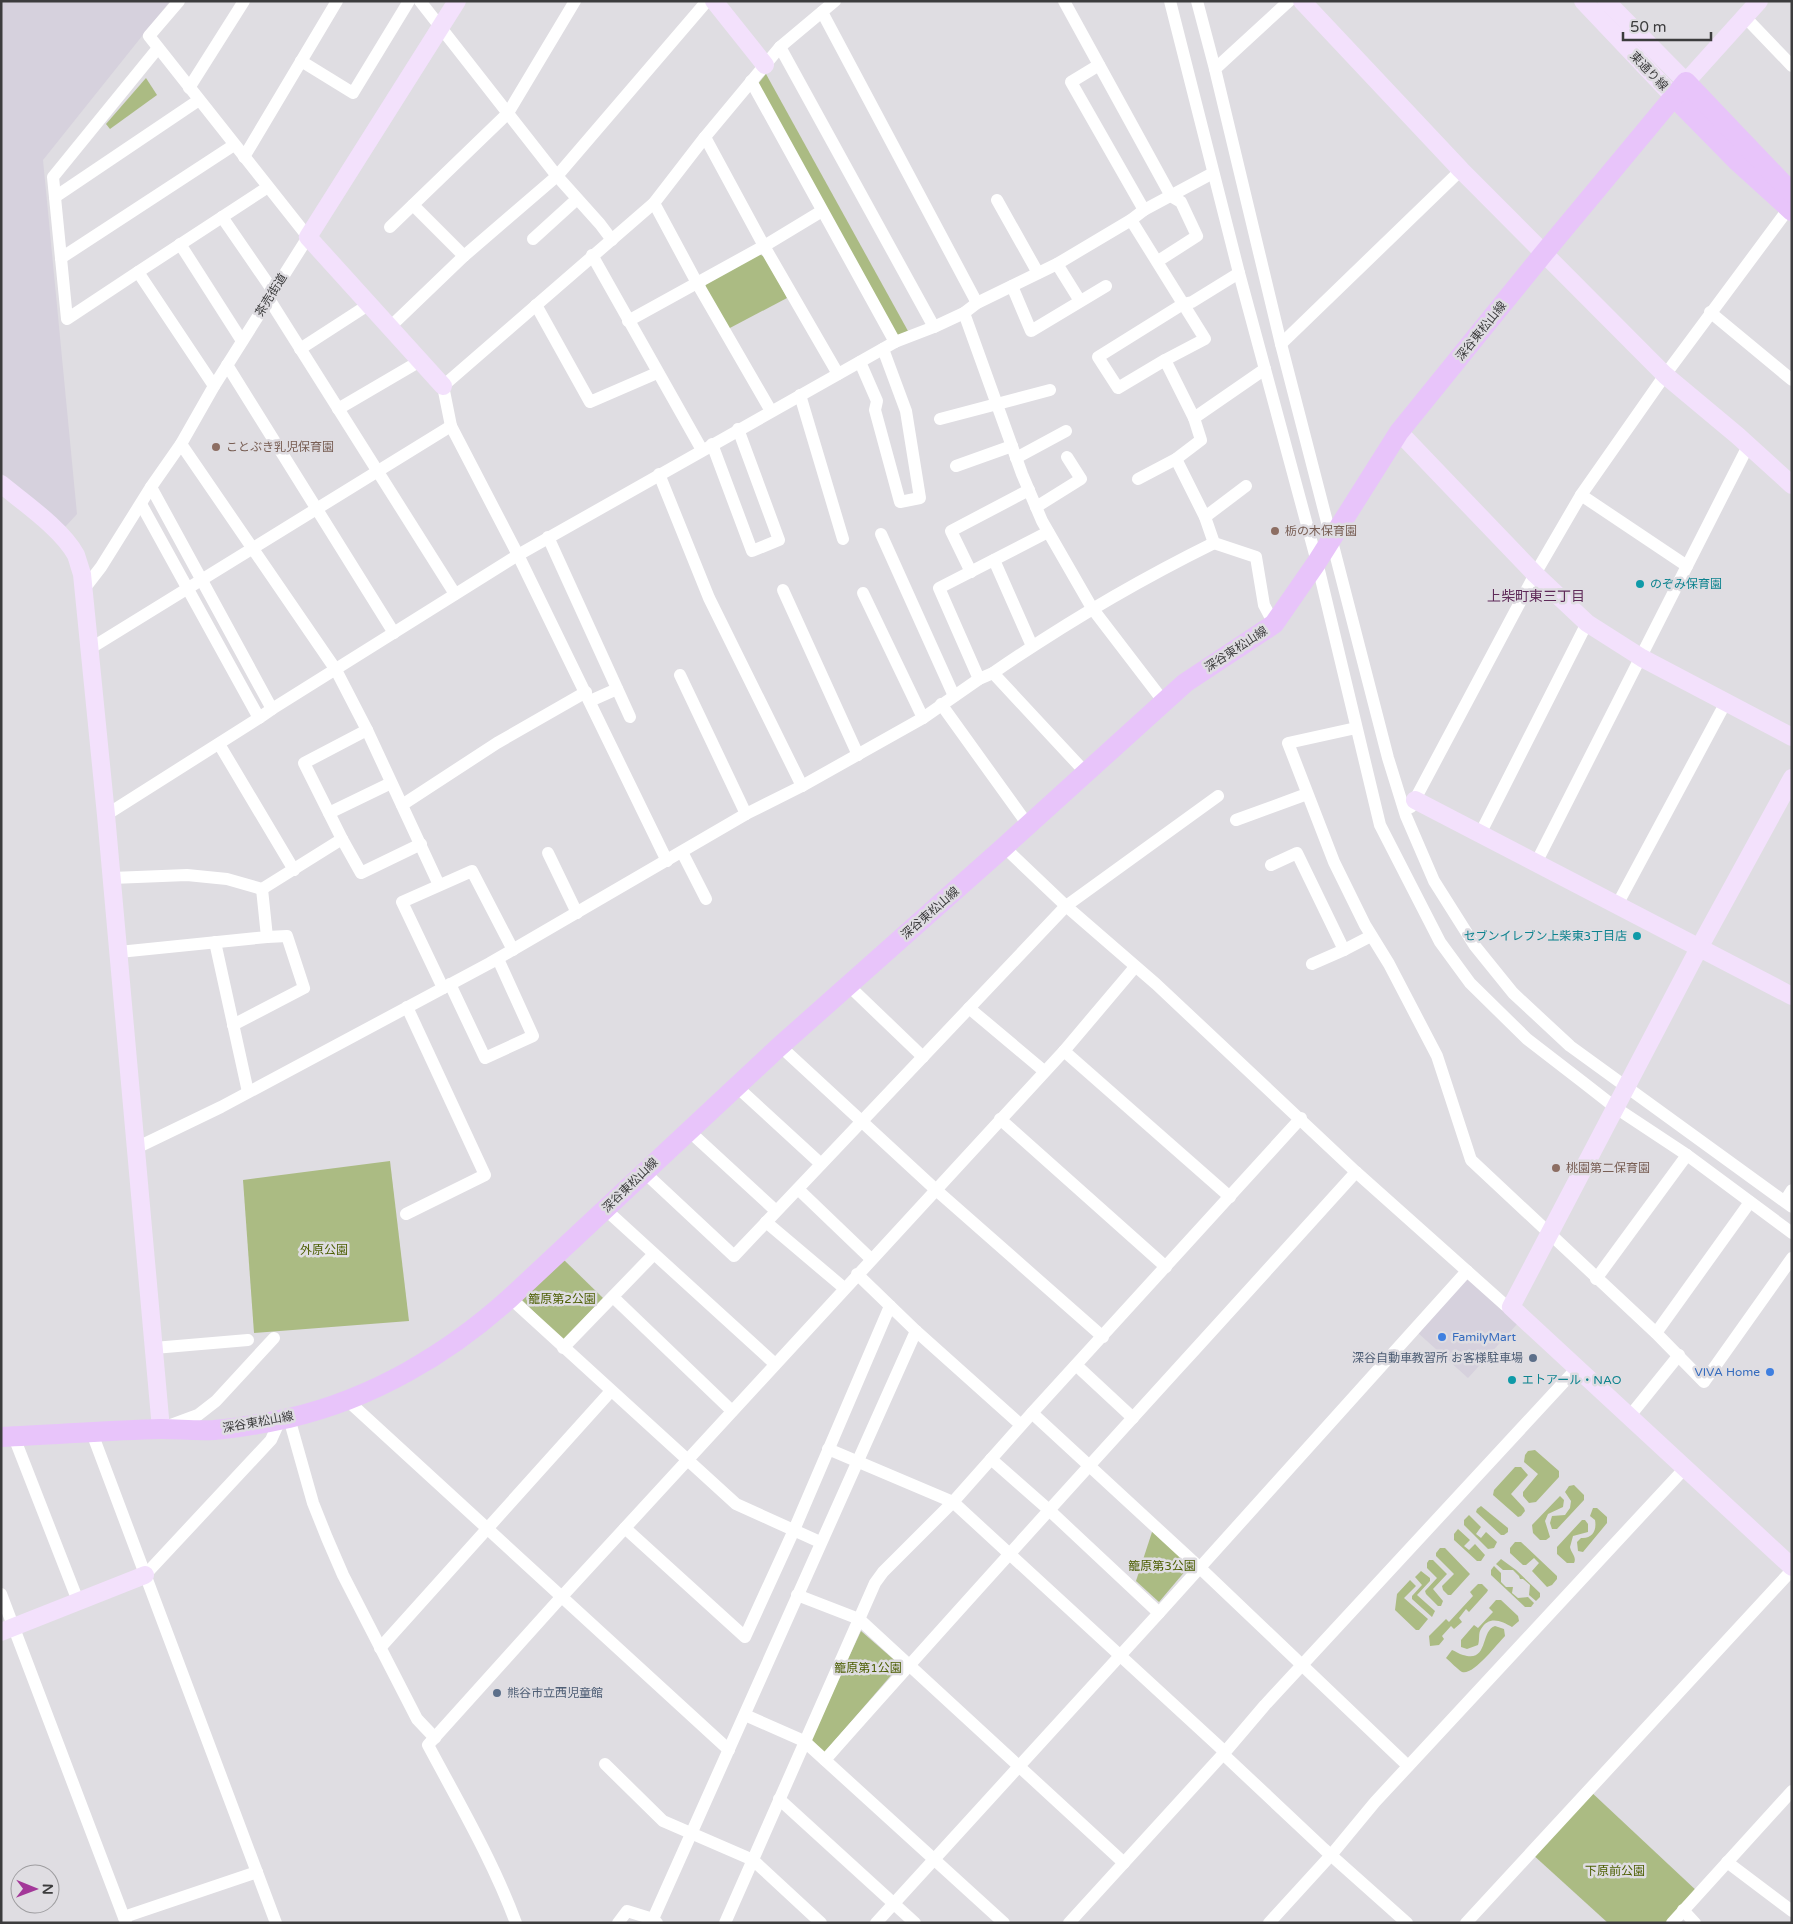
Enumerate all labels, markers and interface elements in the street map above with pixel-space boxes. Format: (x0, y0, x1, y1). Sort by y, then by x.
scale bar (1623, 10, 1710, 42)
text: 50 m (1630, 18, 1667, 36)
street label: 東通り線 (1627, 49, 1671, 93)
street label: 茶売街道 (252, 271, 290, 319)
street label: 深谷東松山線 (1453, 299, 1509, 363)
place label: ことぶき乳児保育園 (226, 440, 334, 454)
marker: ことぶき乳児保育園 (210, 441, 222, 453)
place label: 栃の木保育園 (1285, 524, 1357, 538)
marker: 栃の木保育園 (1269, 525, 1281, 537)
place label: のぞみ保育園 (1650, 577, 1722, 591)
marker: のぞみ保育園 (1634, 578, 1646, 590)
district label: 上柴町東三丁目 (1487, 588, 1585, 605)
street label: 深谷東松山線 (1202, 624, 1270, 674)
street label: 深谷東松山線 (898, 884, 962, 942)
place label: セブンイレブン上柴東3丁目店 (1463, 929, 1627, 943)
marker: セブンイレブン上柴東3丁目店 (1631, 930, 1643, 942)
street label: 深谷東松山線 (599, 1155, 661, 1215)
place label: 桃園第二保育園 (1566, 1161, 1650, 1175)
marker: 桃園第二保育園 (1550, 1162, 1562, 1174)
park label: 外原公園 (300, 1243, 348, 1257)
park label: 籠原第2公園 (528, 1292, 596, 1306)
place label: FamilyMart (1452, 1330, 1516, 1344)
marker: FamilyMart (1436, 1331, 1448, 1343)
place label: 深谷自動車教習所 お客様駐車場 (1352, 1351, 1523, 1365)
marker: 深谷自動車教習所 お客様駐車場 (1527, 1352, 1539, 1364)
place label: VIVA Home (1694, 1365, 1760, 1379)
marker: VIVA Home (1764, 1366, 1776, 1378)
place label: エトアール・NAO (1522, 1373, 1622, 1387)
marker: エトアール・NAO (1506, 1374, 1518, 1386)
street label: 深谷東松山線 (221, 1409, 295, 1435)
park label: 籠原第3公園 (1128, 1559, 1196, 1573)
park label: 籠原第1公園 (834, 1661, 902, 1675)
place label: 熊谷市立西児童館 (507, 1686, 603, 1700)
marker: 熊谷市立西児童館 (491, 1687, 503, 1699)
north arrow (10, 1864, 60, 1914)
park label: 下原前公園 (1585, 1864, 1645, 1878)
text: N (39, 1883, 56, 1895)

